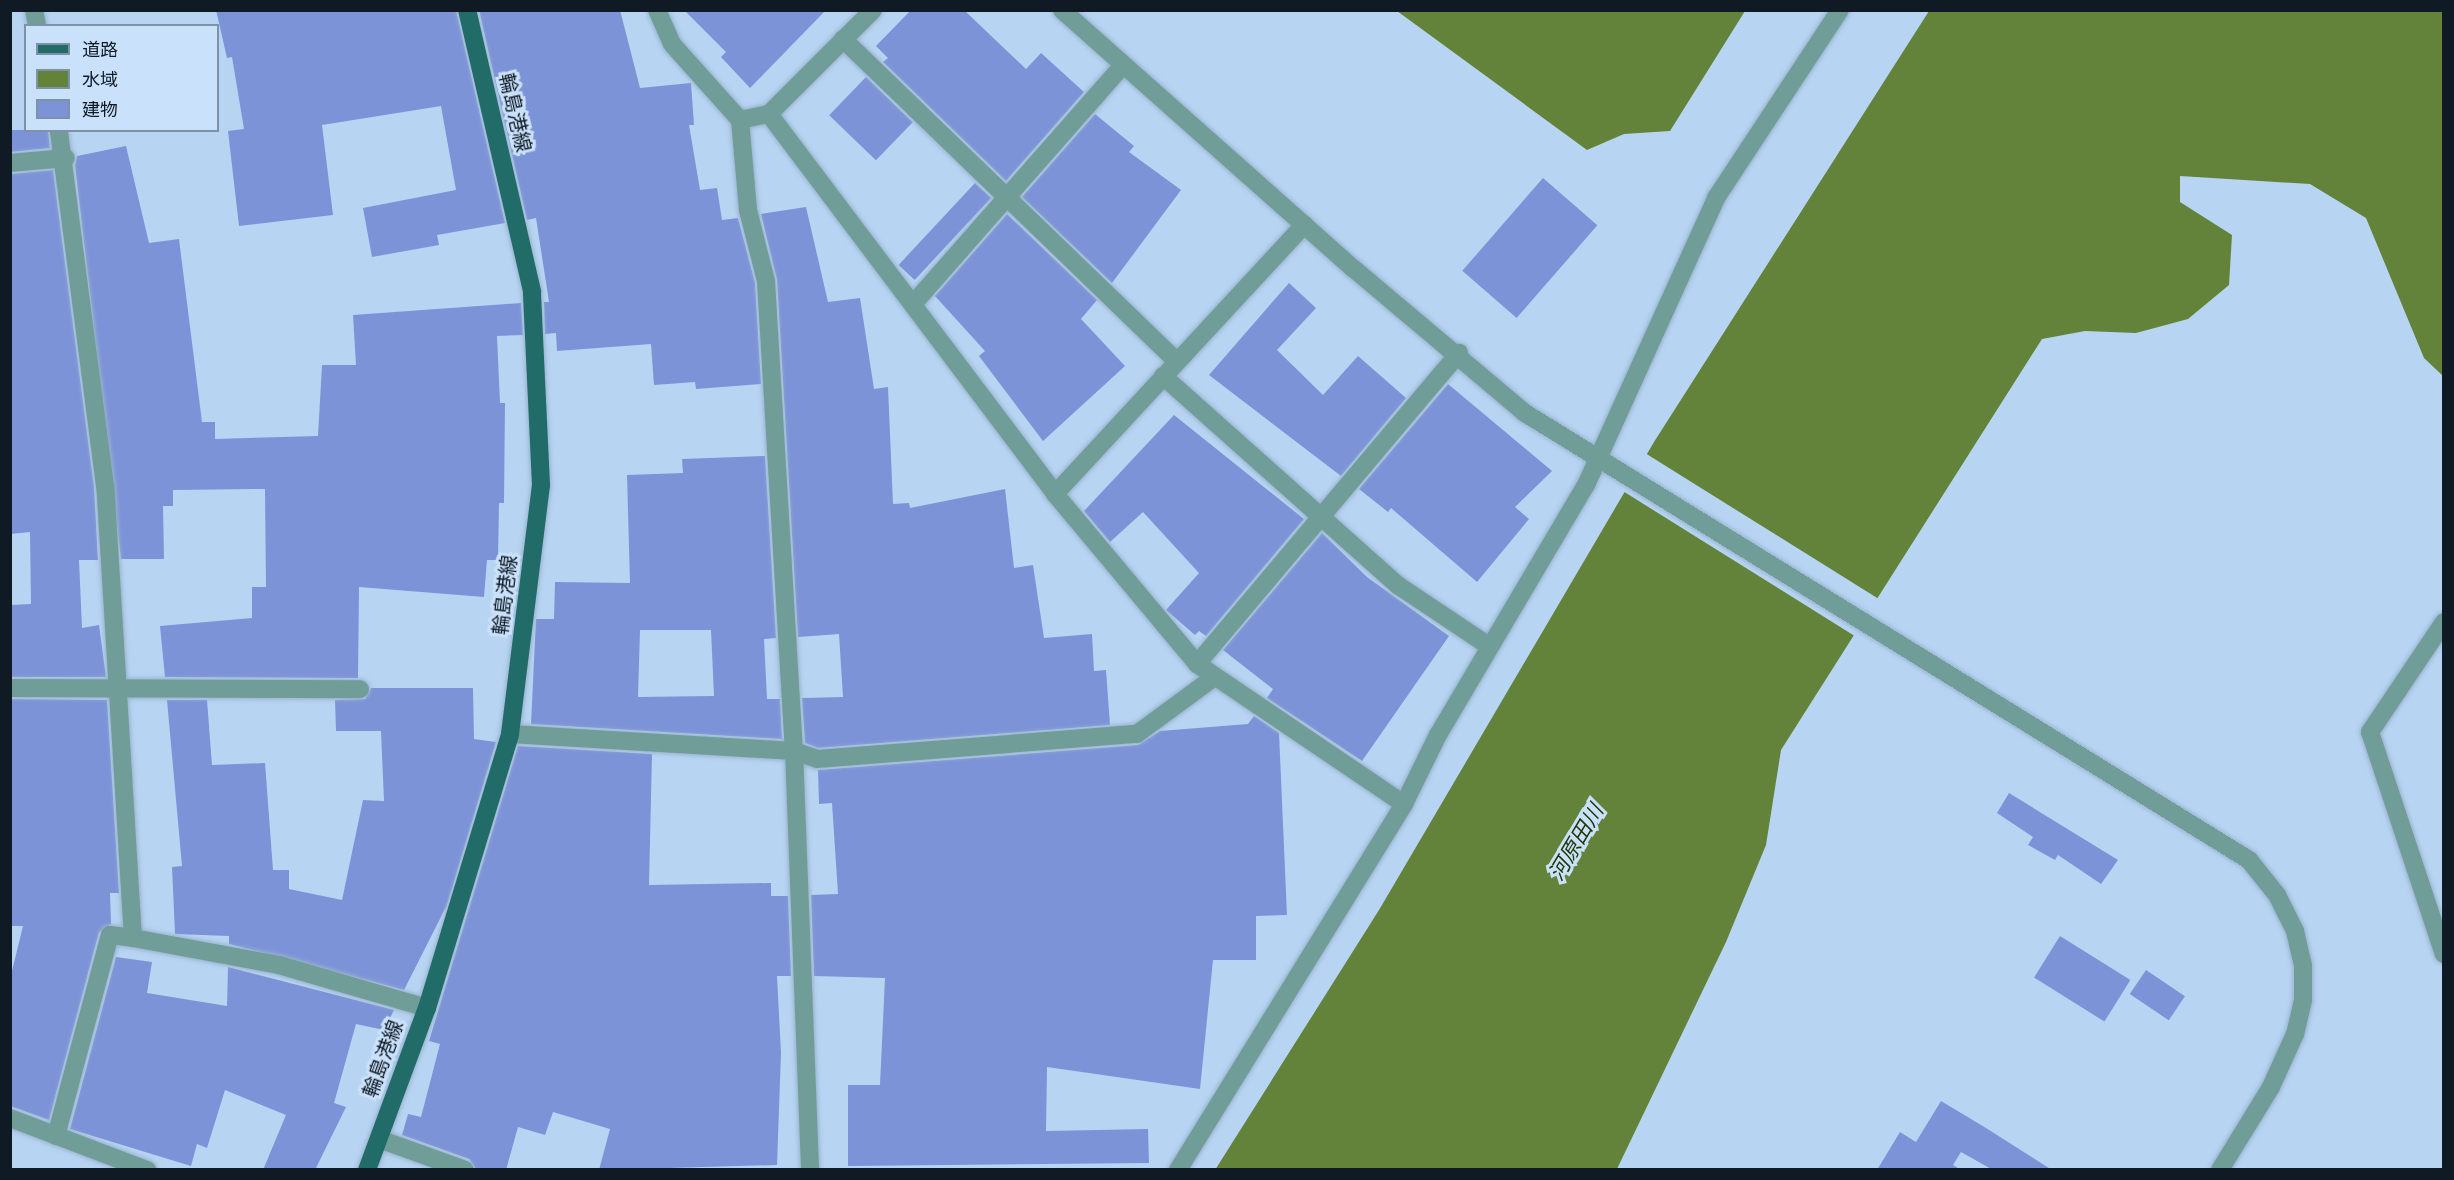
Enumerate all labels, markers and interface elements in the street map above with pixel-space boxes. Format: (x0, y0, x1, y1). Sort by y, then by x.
legend (24, 24, 219, 132)
text: 道路 (82, 37, 118, 64)
text: 水域 (82, 67, 118, 94)
street label: 輪島港線 (493, 71, 535, 155)
text: 建物 (82, 97, 118, 124)
street label: 輪島港線 (489, 554, 523, 636)
water label: 河原田川 (1545, 801, 1609, 885)
street label: 輪島港線 (359, 1017, 409, 1101)

